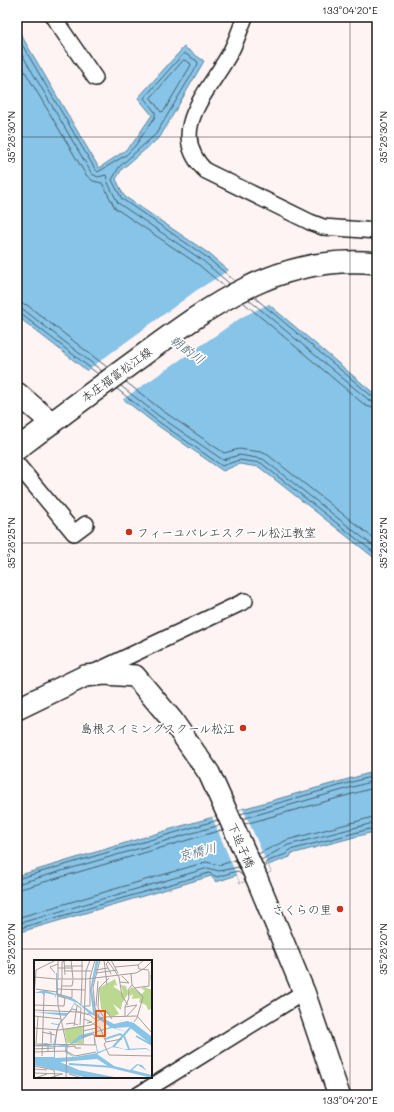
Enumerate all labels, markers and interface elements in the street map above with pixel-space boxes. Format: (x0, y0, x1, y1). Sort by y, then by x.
text: 133°04'20"E (322, 3, 378, 17)
text: 35°28'30"N (4, 111, 18, 163)
text: 35°28'30"N (376, 111, 390, 163)
water label: 朝酌川 (167, 331, 209, 367)
street label: 本庄福富松江線 (77, 343, 155, 405)
text: 35°28'25"N (4, 517, 18, 569)
text: 35°28'25"N (376, 517, 390, 569)
place label: フィーユバレエスクール松江教室 (137, 524, 316, 540)
marker: フィーユバレエスクール松江教室 (124, 527, 134, 537)
place label: 島根スイミングスクール松江 (80, 720, 235, 736)
marker: 島根スイミングスクール松江 (238, 723, 248, 733)
street label: 下追子橋 (225, 820, 259, 870)
water label: 京橋川 (176, 838, 218, 864)
place label: さくらの里 (272, 901, 332, 917)
marker: さくらの里 (335, 904, 345, 914)
text: 35°28'20"N (4, 923, 18, 975)
text: 35°28'20"N (376, 923, 390, 975)
inset map (34, 960, 152, 1078)
text: 133°04'20"E (322, 1093, 378, 1107)

